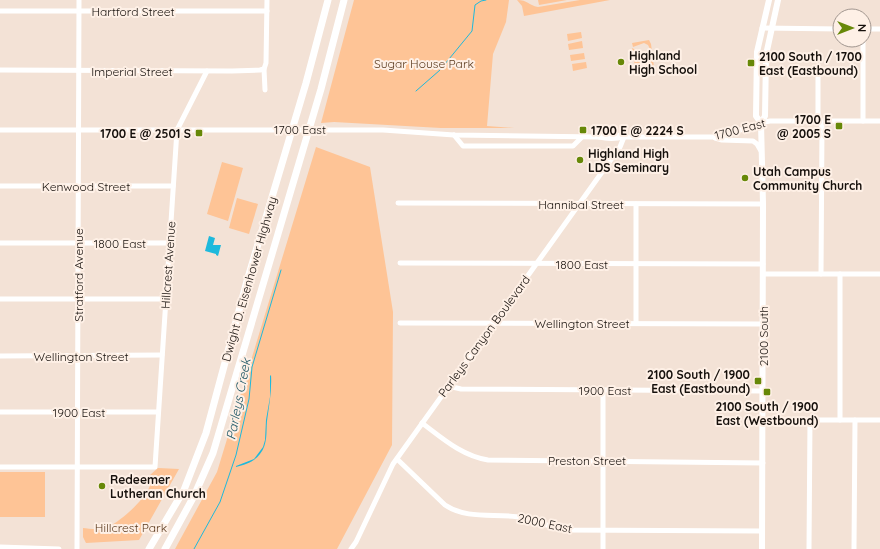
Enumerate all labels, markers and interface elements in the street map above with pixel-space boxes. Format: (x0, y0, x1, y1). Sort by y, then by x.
street label: Hartford Street (91, 4, 175, 19)
north arrow (832, 8, 872, 48)
text: N (855, 24, 869, 32)
place label: Highland High School (629, 48, 697, 77)
place label: 2100 South / 1700 East (Eastbound) (759, 49, 862, 78)
park label: Sugar House Park (374, 56, 474, 71)
marker: Highland High School (616, 57, 626, 67)
marker: 2100 South / 1700 East (Eastbound) (746, 58, 756, 68)
street label: Imperial Street (91, 64, 173, 79)
place label: 1700 E @ 2005 S (777, 112, 831, 141)
street label: 1700 East (713, 115, 767, 143)
marker: 1700 E @ 2005 S (834, 121, 844, 131)
street label: 1700 East (274, 122, 326, 137)
place label: 1700 E @ 2224 S (591, 123, 684, 138)
marker: 1700 E @ 2224 S (578, 125, 588, 135)
place label: 1700 E @ 2501 S (100, 126, 191, 141)
marker: 1700 E @ 2501 S (194, 128, 204, 138)
place label: Highland High LDS Seminary (588, 146, 669, 175)
marker: Highland High LDS Seminary (575, 155, 585, 165)
place label: Utah Campus Community Church (753, 164, 862, 193)
marker: Utah Campus Community Church (740, 173, 750, 183)
street label: Kenwood Street (42, 179, 130, 194)
street label: Dwight D. Eisenhower Highway (218, 195, 280, 363)
street label: Hannibal Street (538, 197, 624, 212)
street label: Hillcrest Avenue (157, 220, 179, 309)
street label: Stratford Avenue (71, 228, 86, 322)
street label: 1800 East (94, 236, 146, 251)
street label: 1800 East (556, 257, 608, 272)
street label: Parleys Canyon Boulevard (435, 272, 533, 400)
street label: 2100 South (756, 306, 771, 366)
street label: Wellington Street (535, 316, 629, 331)
street label: Wellington Street (34, 349, 128, 364)
water label: Parleys Creek (222, 356, 254, 441)
place label: 2100 South / 1900 East (Eastbound) (647, 367, 750, 396)
marker: 2100 South / 1900 East (Eastbound) (753, 376, 763, 386)
street label: 1900 East (579, 383, 631, 398)
marker: 2100 South / 1900 East (Westbound) (762, 387, 772, 397)
place label: 2100 South / 1900 East (Westbound) (716, 399, 819, 428)
street label: 1900 East (53, 405, 105, 420)
street label: Preston Street (548, 453, 626, 468)
place label: Redeemer Lutheran Church (110, 472, 206, 501)
marker: Redeemer Lutheran Church (97, 481, 107, 491)
street label: 2000 East (516, 510, 574, 536)
park label: Hillcrest Park (95, 520, 167, 535)

